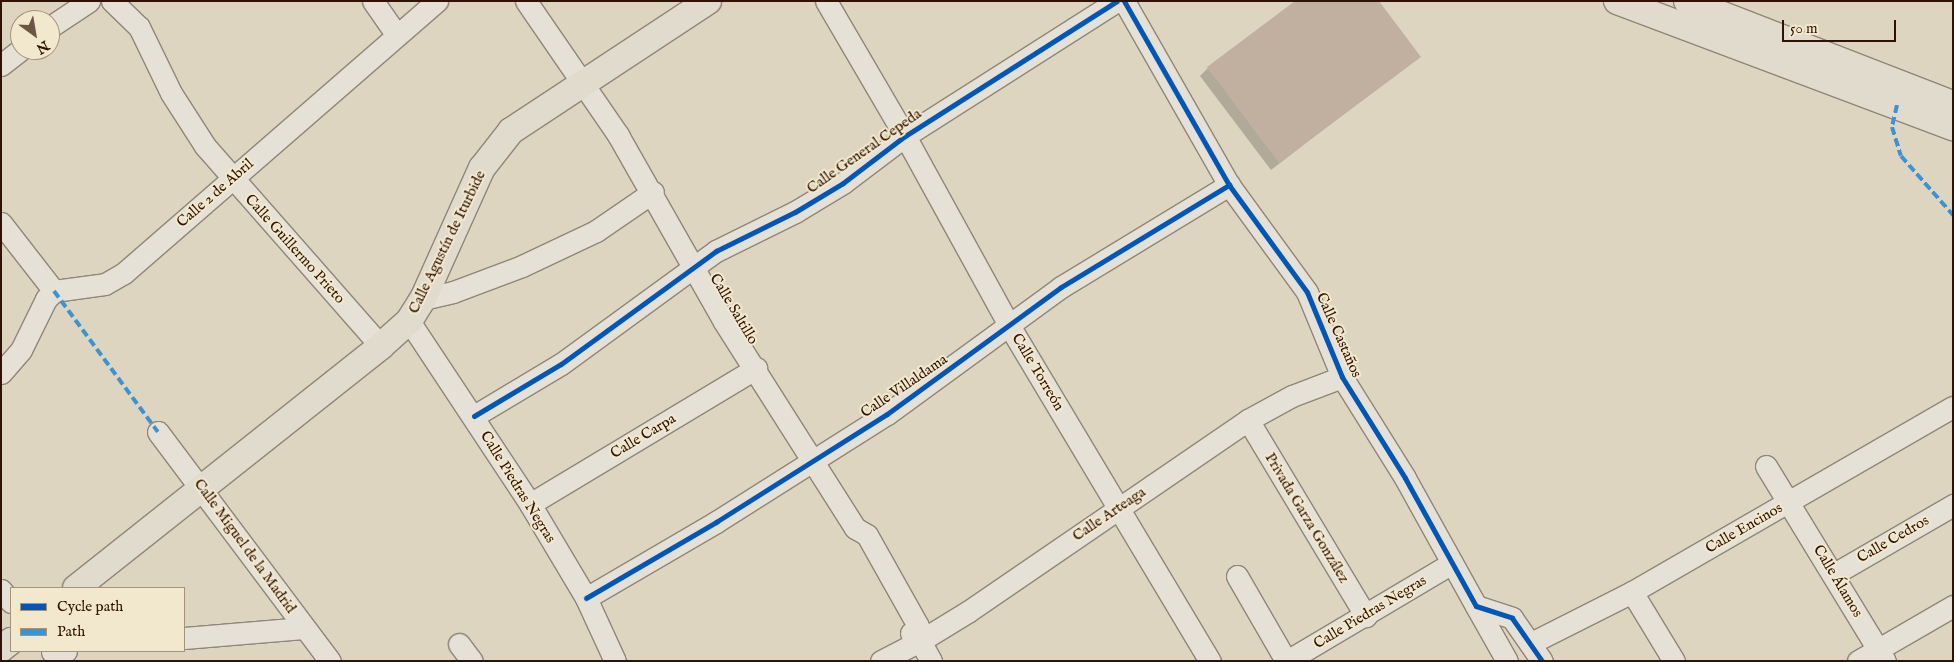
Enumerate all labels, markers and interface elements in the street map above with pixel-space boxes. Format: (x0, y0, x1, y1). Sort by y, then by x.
north arrow (10, 10, 60, 60)
scale bar (1784, 10, 1898, 42)
text: 50 m (1790, 19, 1818, 38)
text: N (33, 36, 52, 58)
street label: Calle General Cepeda (803, 105, 925, 197)
street label: Calle 2 de Abril (173, 155, 257, 231)
street label: Calle Agustín de Iturbide (405, 168, 489, 316)
street label: Calle Guillermo Prieto (241, 191, 349, 307)
street label: Calle Saltillo (706, 270, 762, 348)
street label: Calle Castaños (1312, 290, 1366, 380)
street label: Calle Torreón (1008, 330, 1068, 414)
street label: Calle Villaldama (857, 350, 951, 422)
street label: Calle Carpa (607, 410, 679, 462)
street label: Calle Piedras Negras (476, 428, 560, 546)
street label: Privada Garza González (1261, 450, 1353, 586)
street label: Calle Miguel de la Madrid (190, 475, 300, 617)
street label: Calle Arteaga (1069, 483, 1149, 545)
street label: Calle Encinos (1702, 499, 1786, 557)
street label: Calle Cedros (1854, 511, 1932, 567)
street label: Calle Álamos (1809, 542, 1867, 620)
street label: Calle Piedras Negras (1310, 571, 1430, 653)
legend (10, 587, 185, 652)
text: Cycle path (57, 597, 123, 616)
text: Path (57, 622, 85, 641)

